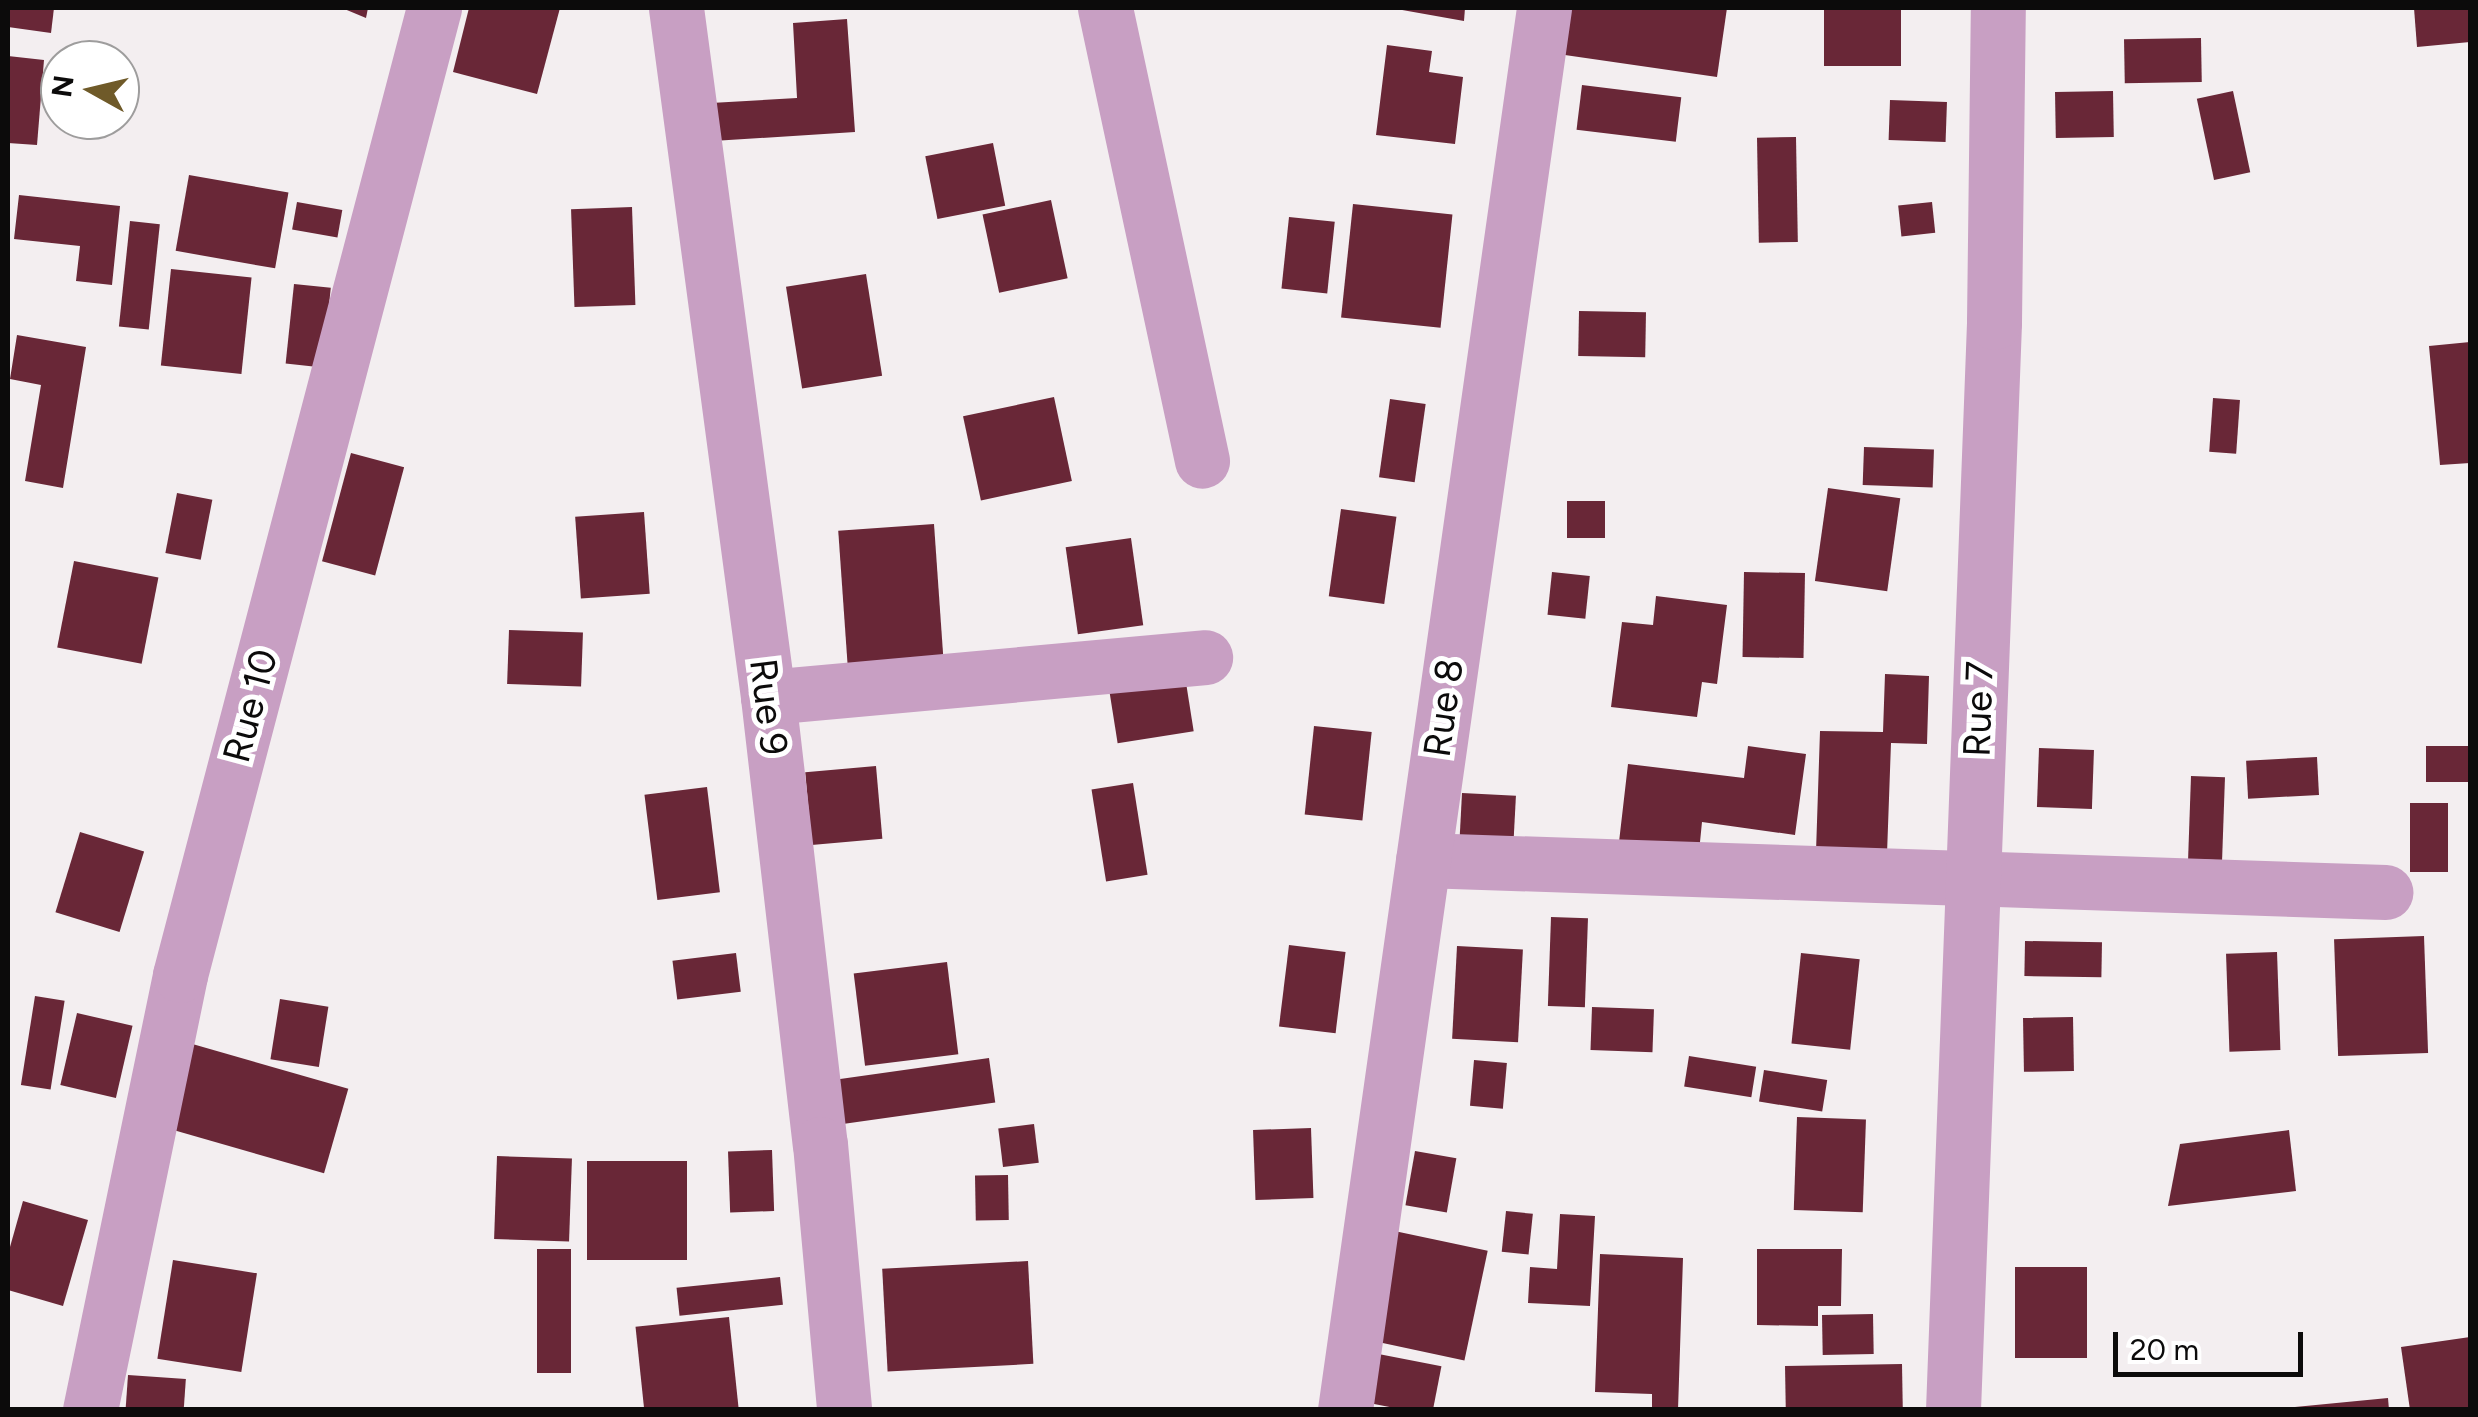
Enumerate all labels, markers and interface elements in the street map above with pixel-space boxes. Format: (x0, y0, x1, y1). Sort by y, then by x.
north arrow (40, 40, 140, 140)
text: N (44, 73, 81, 99)
street label: Rue 10 (214, 644, 288, 768)
street label: Rue 9 (739, 656, 797, 758)
street label: Rue 8 (1415, 656, 1473, 760)
street label: Rue 7 (1955, 660, 2003, 758)
scale bar (2118, 1312, 2308, 1374)
text: 20 m (2130, 1331, 2199, 1368)

